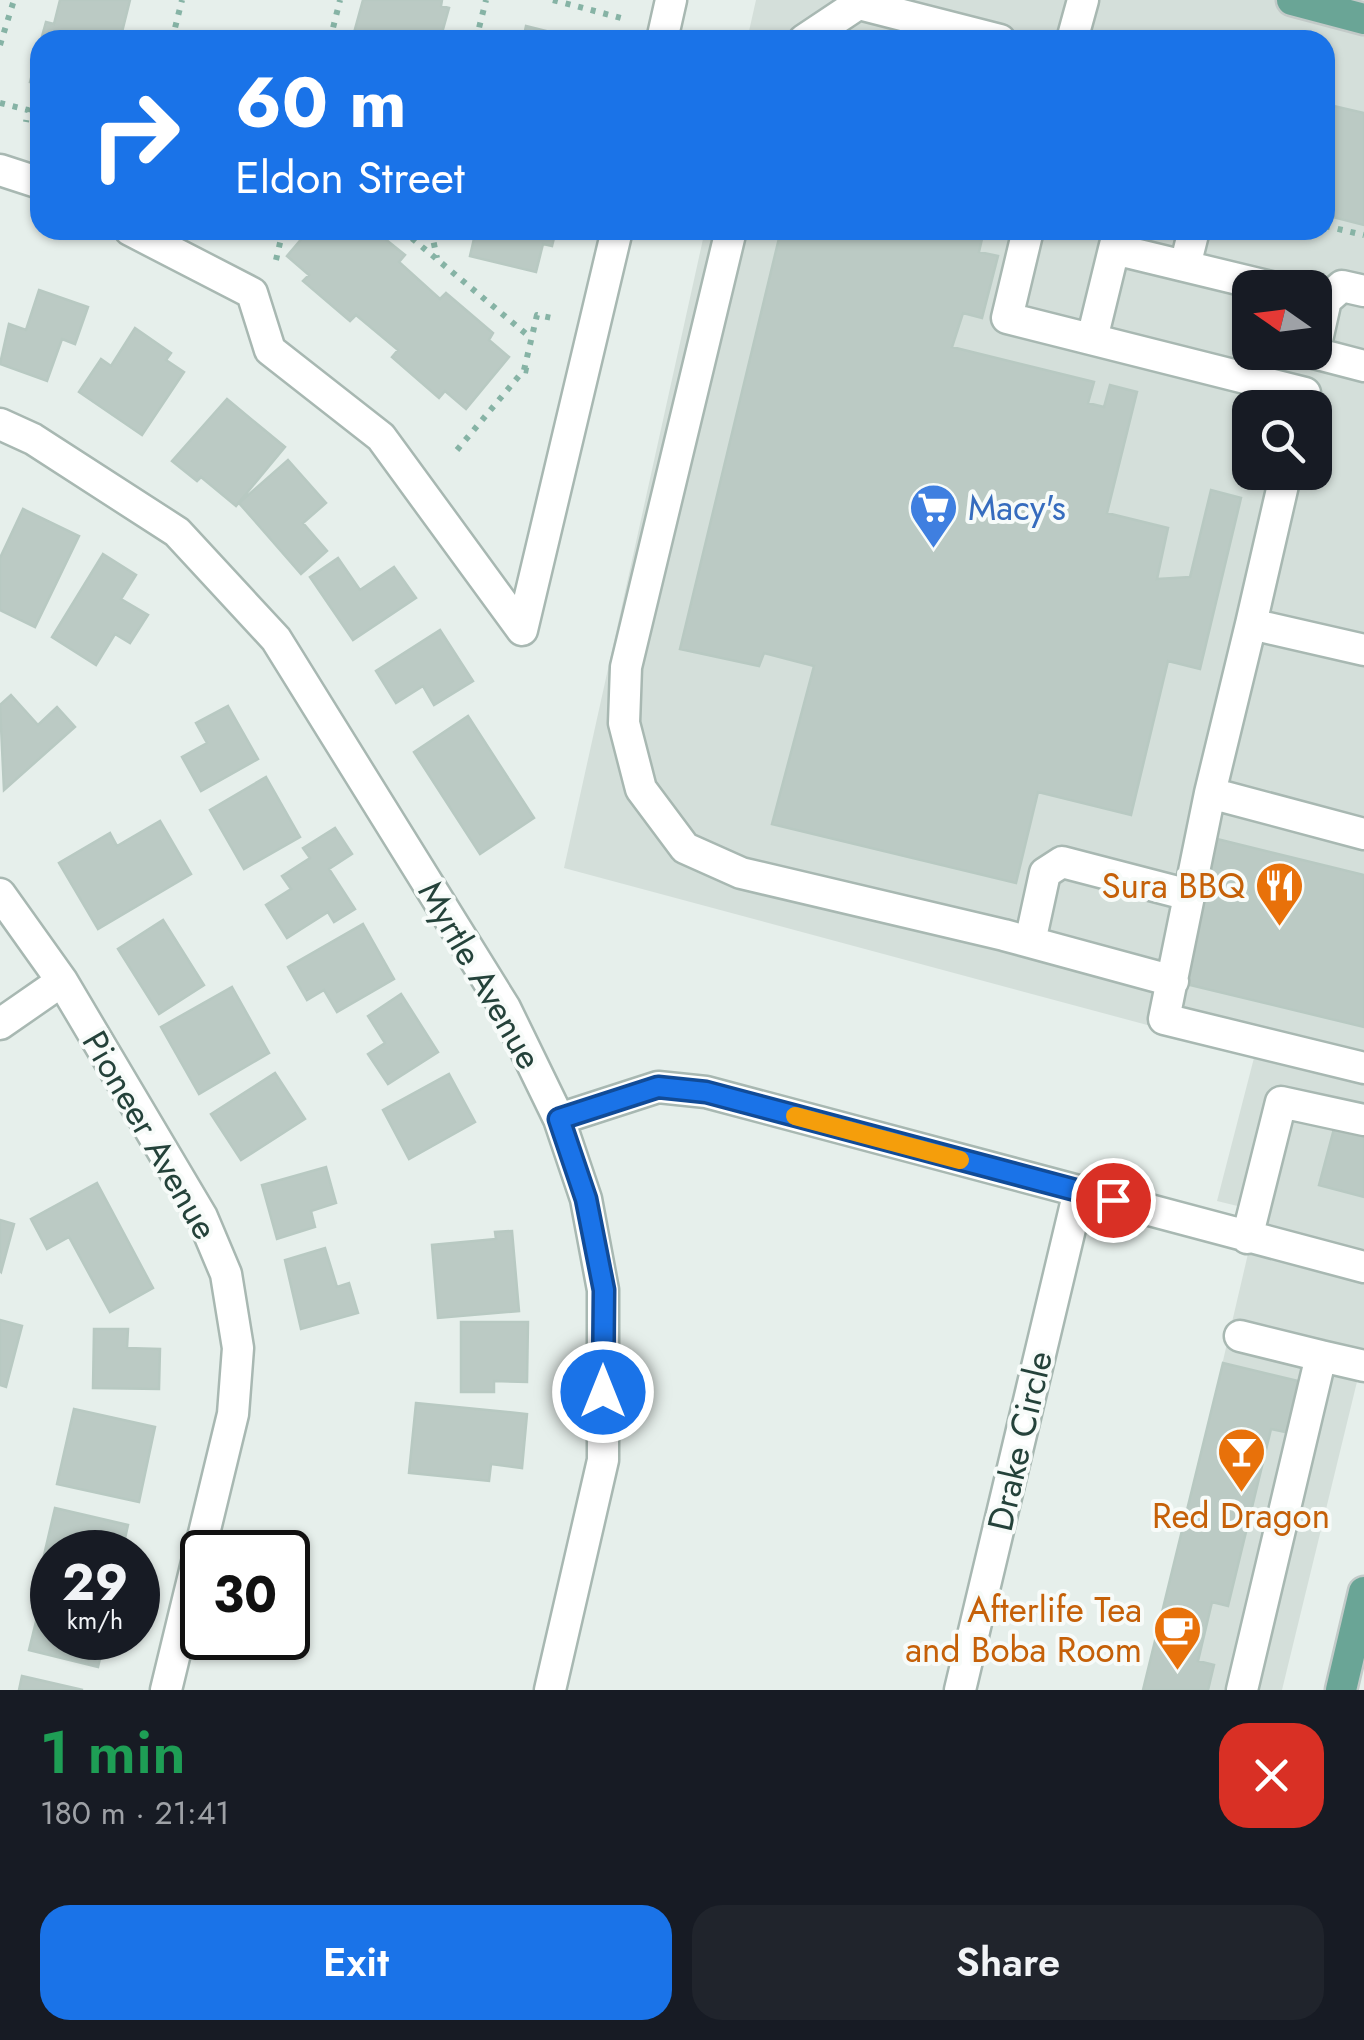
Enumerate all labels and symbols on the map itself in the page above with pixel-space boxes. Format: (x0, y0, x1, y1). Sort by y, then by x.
north arrow (1232, 270, 1332, 370)
supermarket icon: Macy's (907, 482, 959, 550)
place label: Macy's (968, 483, 1066, 533)
restaurant icon: Sura BBQ (1254, 860, 1306, 928)
place label: Sura BBQ (1101, 861, 1245, 911)
street label: Myrtle Avenue (406, 872, 554, 1078)
street label: Pioneer Avenue (70, 1021, 230, 1249)
pin (1071, 1158, 1156, 1243)
position arrow (551, 1340, 655, 1444)
street label: Drake Circle (975, 1346, 1065, 1536)
bar icon: Red Dragon (1215, 1426, 1267, 1494)
place label: Red Dragon (1152, 1491, 1330, 1541)
speed limit sign: 30 (180, 1530, 310, 1660)
place label: Afterlife Tea and Boba Room (905, 1585, 1142, 1675)
cafe icon: Afterlife Tea and Boba Room (1151, 1604, 1203, 1672)

